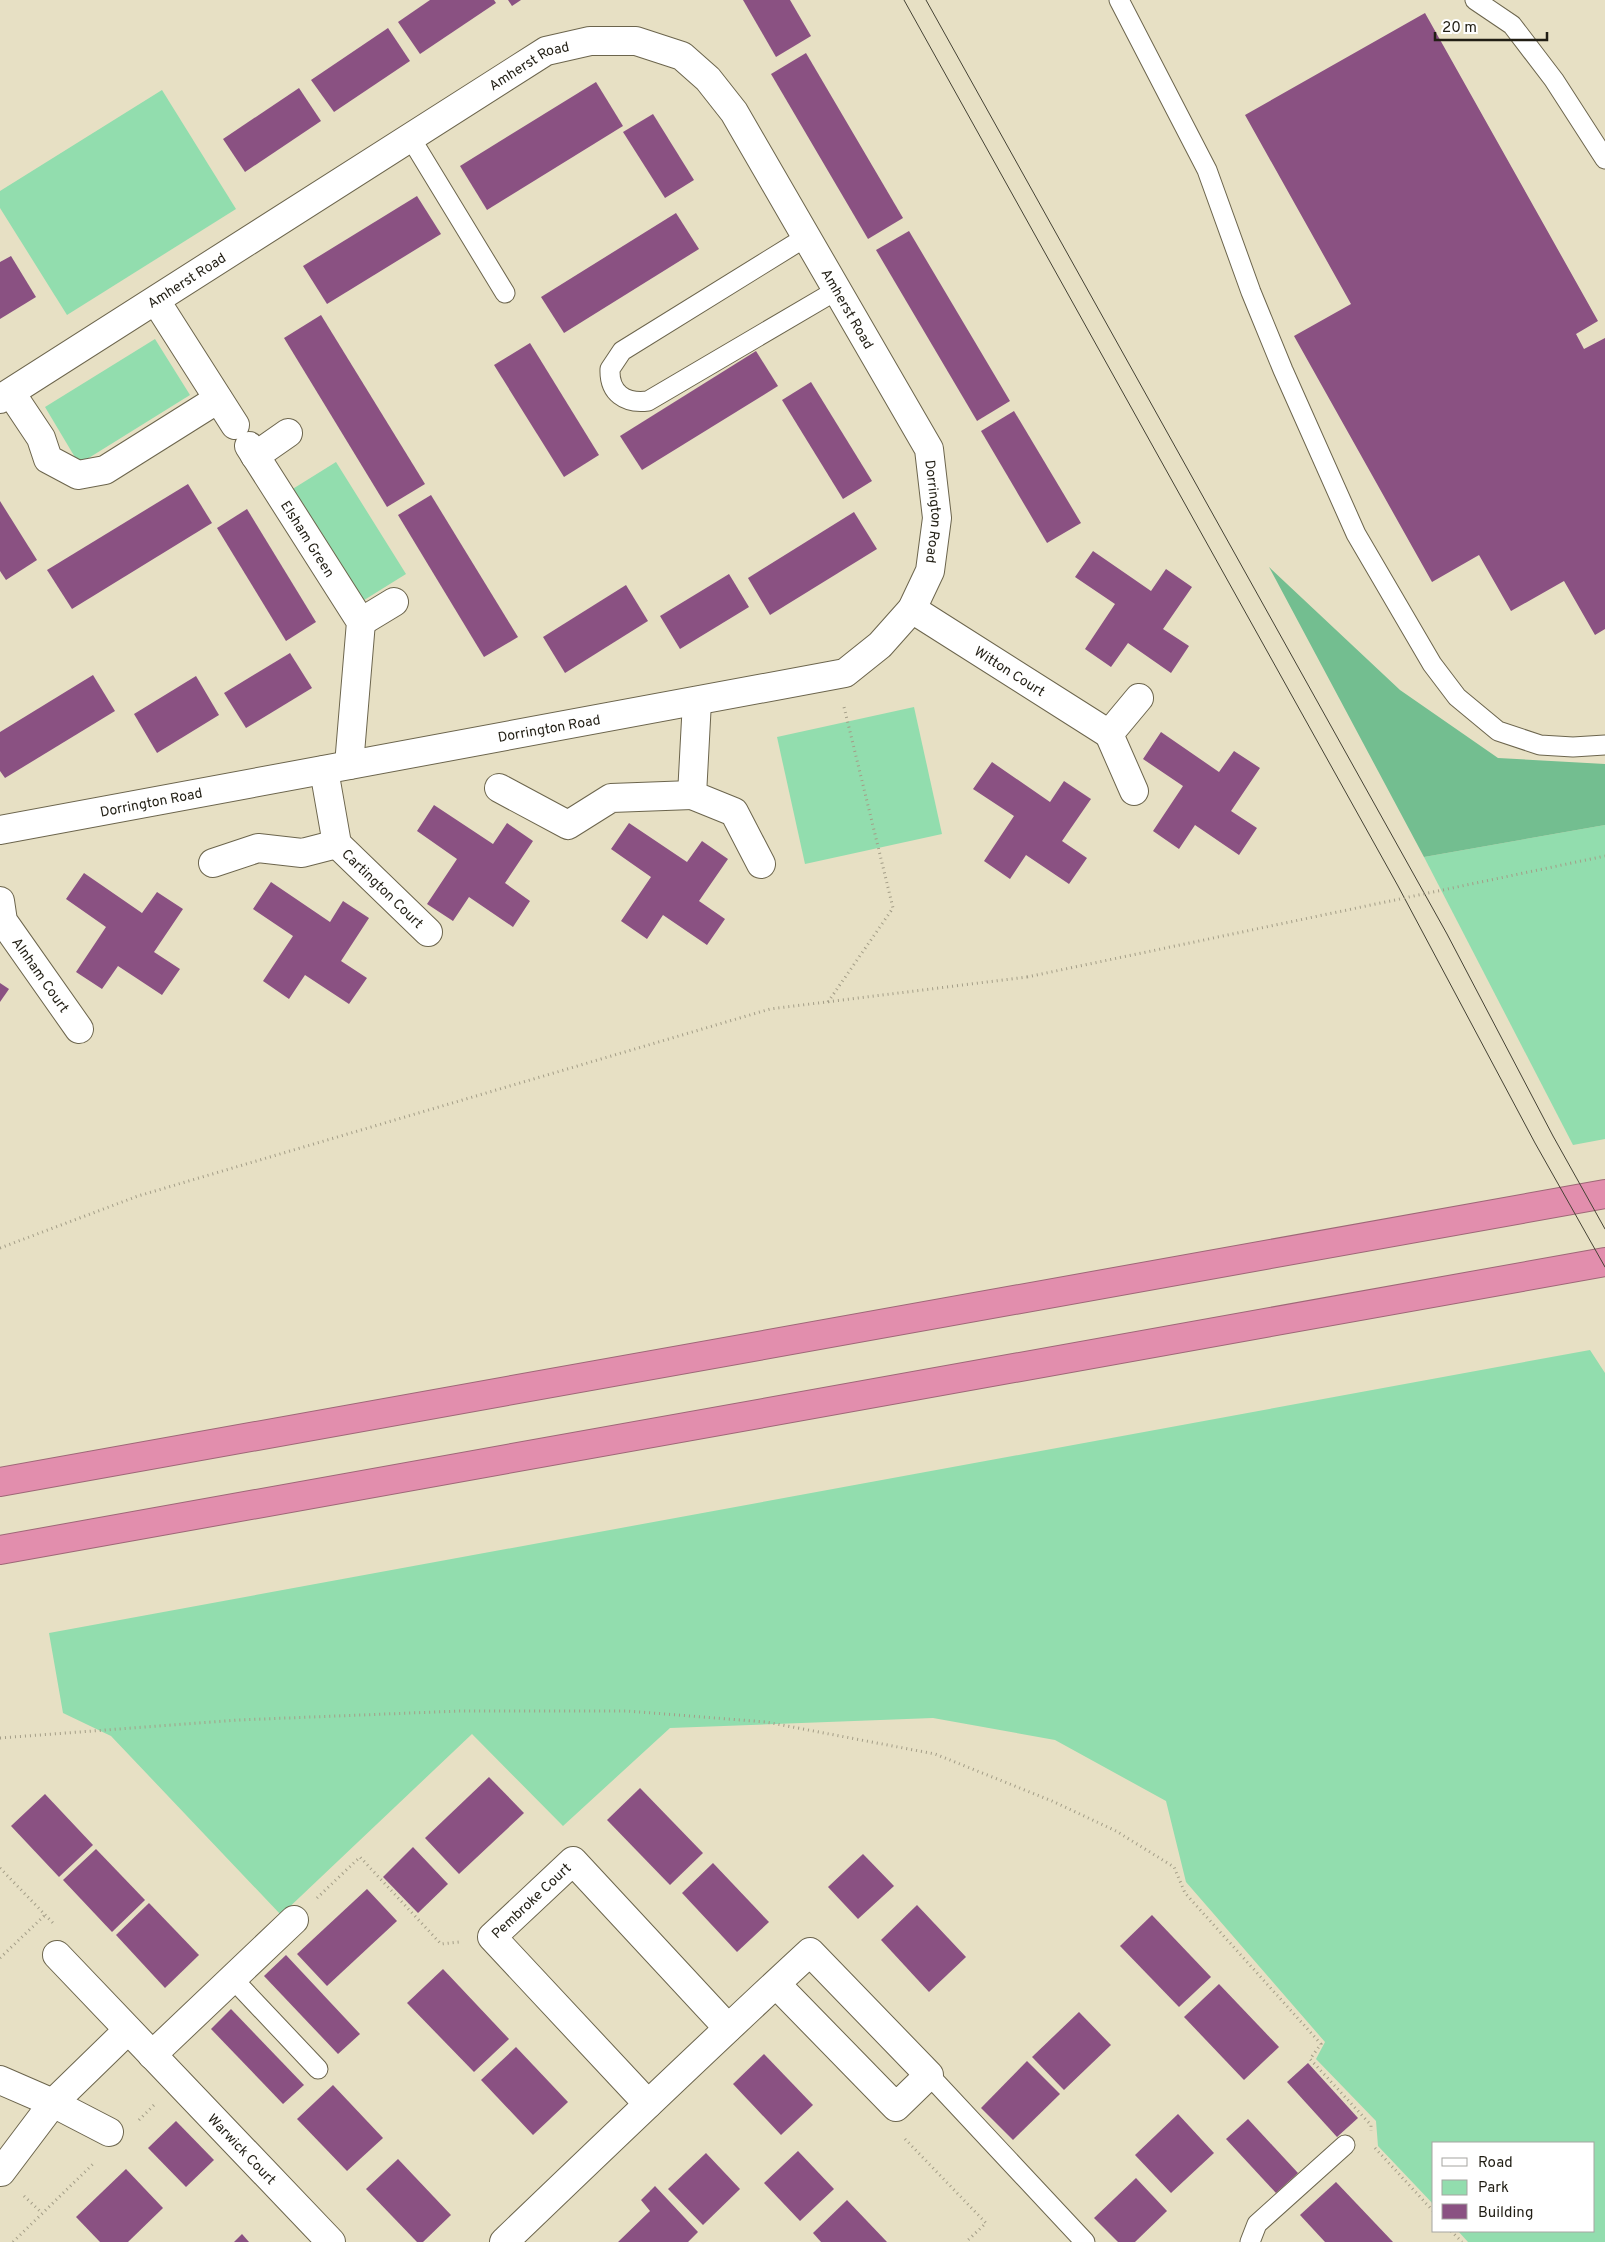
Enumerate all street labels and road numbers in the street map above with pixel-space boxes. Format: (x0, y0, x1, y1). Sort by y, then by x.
street label: Amherst Road (486, 39, 571, 95)
street label: Amherst Road (145, 250, 230, 313)
street label: Amherst Road (817, 266, 876, 353)
street label: Dorrington Road (920, 459, 944, 564)
street label: Elsham Green (276, 498, 337, 581)
street label: Witton Court (971, 644, 1048, 701)
street label: Dorrington Road (497, 712, 602, 747)
street label: Dorrington Road (99, 785, 204, 822)
street label: Cartington Court (338, 846, 426, 933)
street label: Alnham Court (7, 935, 72, 1016)
street label: Pembroke Court (489, 1860, 575, 1943)
street label: Warwick Court (203, 2111, 279, 2189)

